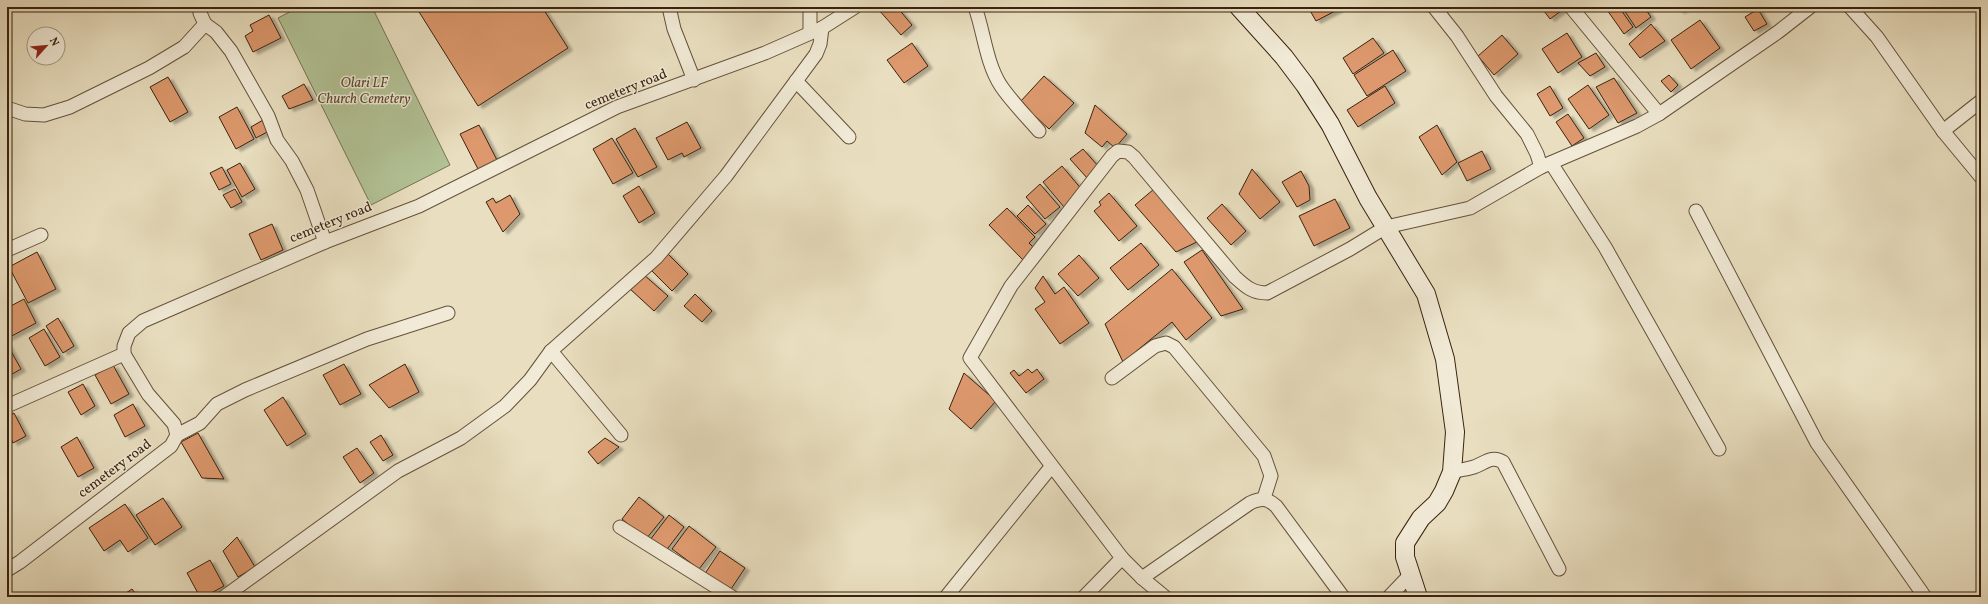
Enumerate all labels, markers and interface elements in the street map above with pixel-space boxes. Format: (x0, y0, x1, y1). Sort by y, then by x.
north arrow (26, 26, 66, 66)
text: N (45, 35, 62, 49)
street label: cemetery road (582, 65, 670, 115)
park label: Olari LF Church Cemetery (317, 74, 411, 109)
street label: cemetery road (287, 198, 375, 248)
street label: cemetery road (74, 435, 156, 503)

